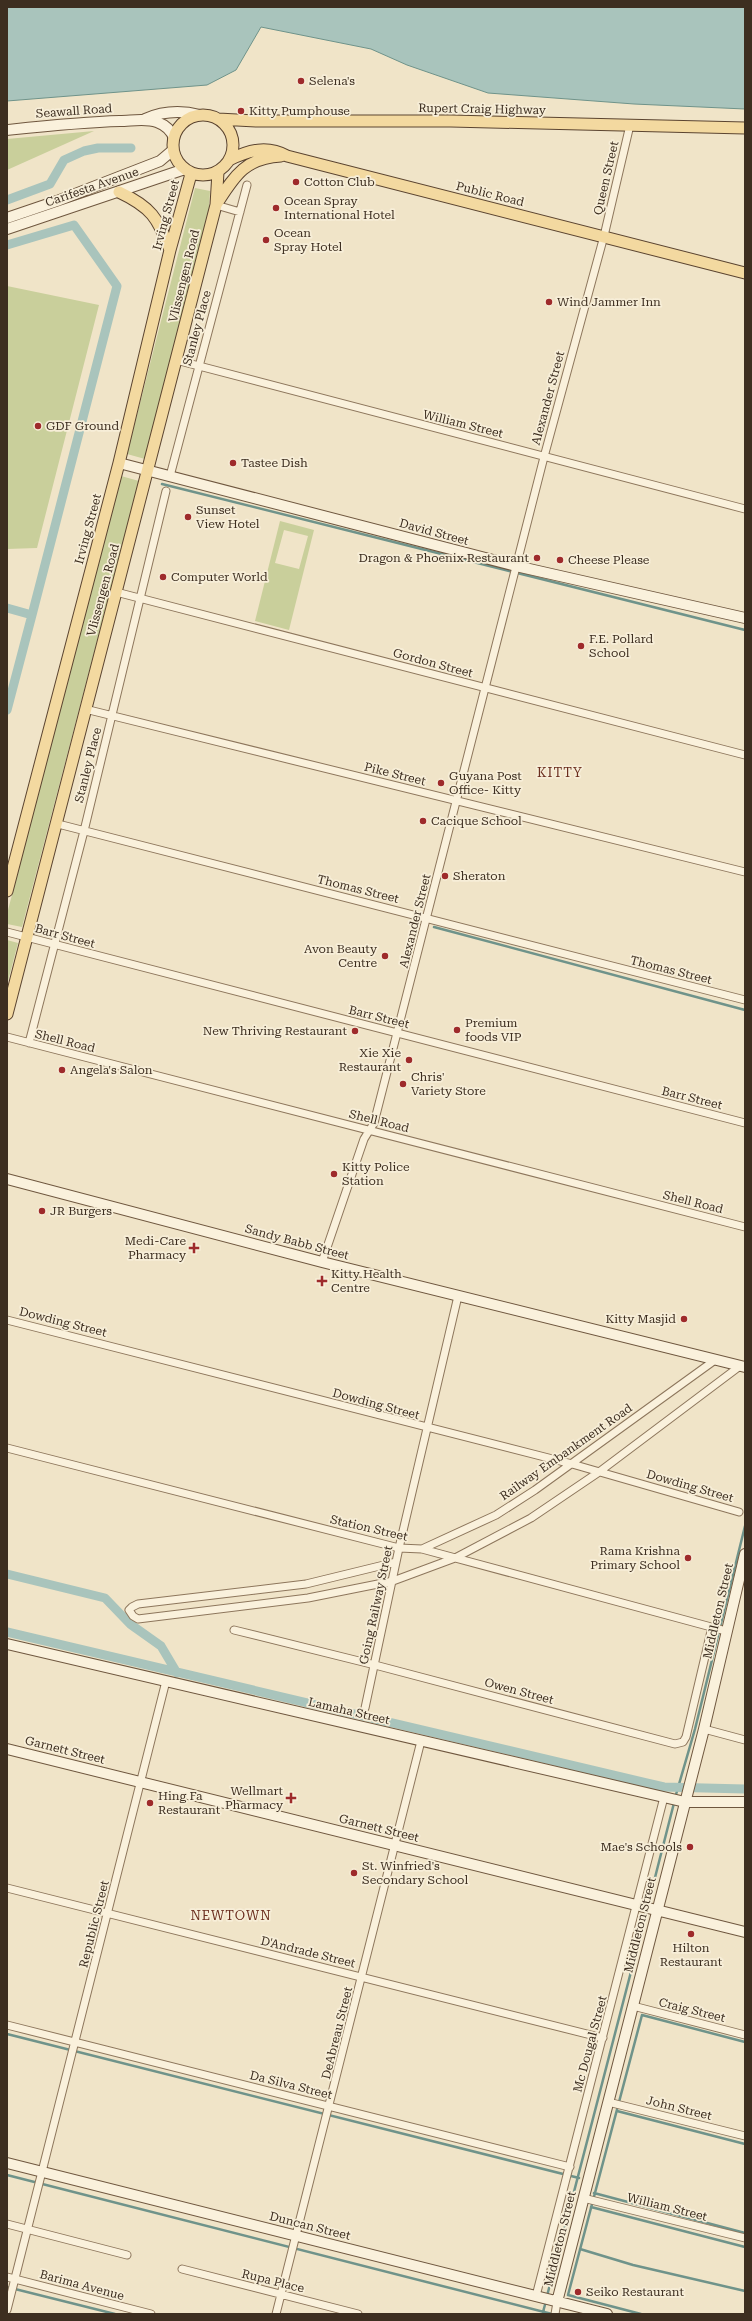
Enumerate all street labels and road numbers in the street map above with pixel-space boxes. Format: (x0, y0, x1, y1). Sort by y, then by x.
street label: Seawall Road (35, 101, 113, 121)
street label: Rupert Craig Highway (418, 101, 547, 117)
street label: Queen Street (591, 139, 621, 216)
street label: Carifesta Avenue (44, 164, 141, 210)
street label: Irving Street (150, 178, 182, 252)
street label: Public Road (454, 179, 526, 209)
street label: Vlissengen Road (166, 228, 202, 324)
street label: Stanley Place (180, 289, 214, 367)
street label: Alexander Street (529, 349, 567, 446)
street label: William Street (421, 407, 505, 441)
street label: Irving Street (72, 492, 104, 566)
street label: David Street (398, 516, 471, 548)
street label: Vlissengen Road (84, 542, 122, 638)
street label: Gordon Street (392, 646, 475, 681)
street label: Stanley Place (72, 725, 104, 804)
street label: Pike Street (363, 760, 428, 789)
street label: Thomas Street (316, 872, 401, 906)
street label: Alexander Street (397, 872, 434, 970)
street label: Barr Street (33, 921, 97, 951)
street label: Thomas Street (629, 953, 714, 987)
street label: Barr Street (347, 1003, 411, 1031)
street label: Shell Road (33, 1027, 97, 1055)
street label: Barr Street (660, 1084, 724, 1112)
street label: Shell Road (347, 1107, 411, 1135)
street label: Shell Road (661, 1188, 725, 1216)
street label: Sandy Babb Street (244, 1221, 351, 1263)
street label: Dowding Street (18, 1304, 109, 1340)
street label: Dowding Street (331, 1386, 422, 1423)
street label: Railway Embankment Road (497, 1401, 635, 1503)
street label: Dowding Street (645, 1467, 736, 1505)
street label: Station Street (329, 1512, 410, 1544)
street label: Going Railway Street (357, 1544, 396, 1666)
street label: Middleton Street (700, 1561, 736, 1660)
street label: Owen Street (483, 1675, 556, 1707)
street label: Lamaha Street (307, 1695, 392, 1727)
street label: Garnett Street (24, 1733, 107, 1767)
street label: Garnett Street (338, 1811, 421, 1845)
street label: Middleton Street (621, 1875, 659, 1974)
street label: Republic Street (76, 1878, 112, 1969)
street label: D'Andrade Street (259, 1933, 357, 1971)
street label: DeAbreau Street (319, 1985, 355, 2081)
street label: Mc Dougal Street (570, 1994, 610, 2094)
street label: Craig Street (657, 1995, 727, 2025)
street label: Da Silva Street (248, 2068, 334, 2102)
street label: John Street (645, 2093, 714, 2123)
street label: Middleton Street (541, 2189, 579, 2288)
street label: William Street (625, 2190, 709, 2224)
street label: Duncan Street (268, 2209, 352, 2243)
street label: Rupa Place (240, 2266, 306, 2296)
street label: Barima Avenue (38, 2267, 126, 2303)

